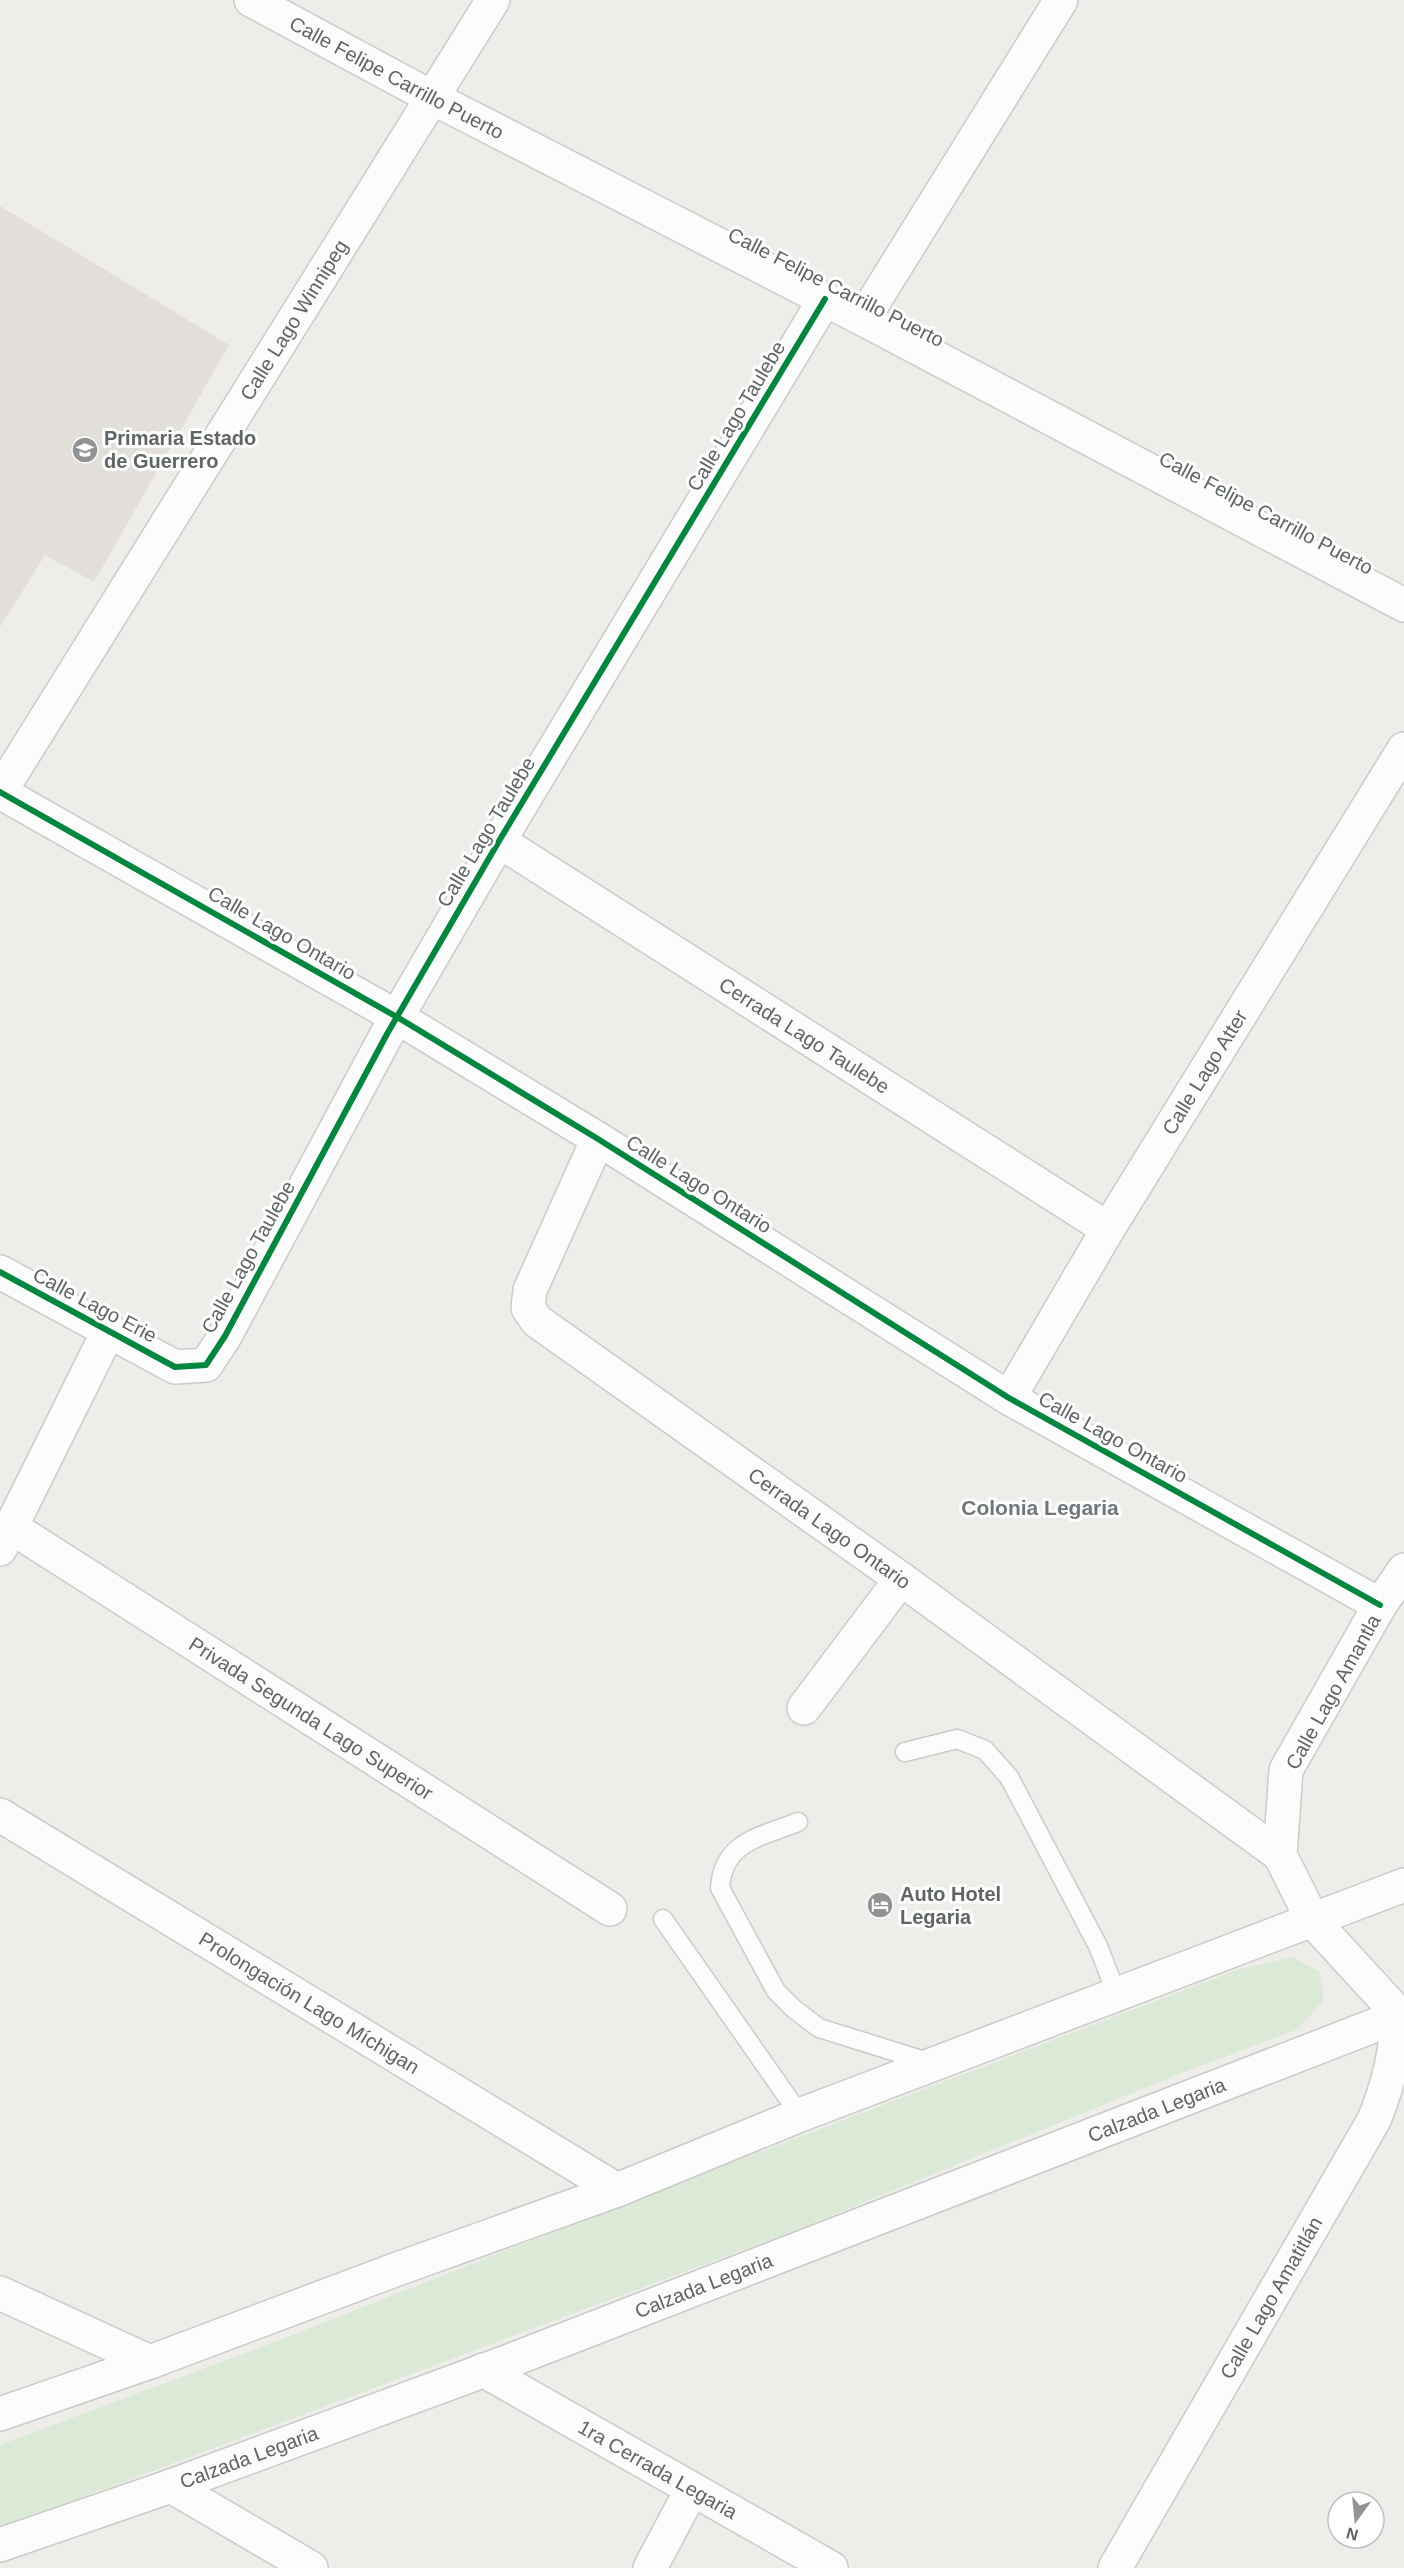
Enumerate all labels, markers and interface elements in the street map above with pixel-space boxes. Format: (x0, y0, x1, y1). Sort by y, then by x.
street label: Calle Felipe Carrillo Puerto (286, 12, 507, 143)
street label: Calle Felipe Carrillo Puerto (725, 223, 947, 351)
street label: Calle Lago Winnipeg (236, 236, 352, 404)
street label: Calle Lago Taulebe (683, 337, 789, 495)
place label: Primaria Estado de Guerrero (104, 427, 256, 472)
school or university icon: Primaria Estado de Guerrero (70, 435, 100, 465)
street label: Calle Felipe Carrillo Puerto (1155, 447, 1377, 579)
street label: Calle Lago Taulebe (433, 753, 539, 911)
street label: Calle Lago Ontario (204, 882, 360, 984)
street label: Cerrada Lago Taulebe (715, 973, 894, 1098)
street label: Calle Lago Atter (1158, 1006, 1252, 1139)
street label: Calle Lago Ontario (622, 1130, 776, 1238)
street label: Calle Lago Taulebe (197, 1177, 299, 1337)
street label: Calle Lago Erie (29, 1263, 161, 1347)
street label: Calle Lago Ontario (1035, 1387, 1191, 1487)
street label: Cerrada Lago Ontario (744, 1463, 915, 1593)
district label: Colonia Legaria (961, 1496, 1119, 1519)
street label: Calle Lago Amantla (1281, 1610, 1385, 1773)
street label: Privada Segunda Lago Superior (185, 1633, 437, 1804)
place label: Auto Hotel Legaria (900, 1883, 1001, 1928)
hotel icon: Auto Hotel Legaria (865, 1890, 895, 1920)
street label: Prolongación Lago Míchigan (195, 1928, 423, 2078)
street label: Calzada Legaria (1085, 2073, 1229, 2146)
street label: Calle Lago Amatitlán (1216, 2213, 1327, 2383)
street label: Calzada Legaria (632, 2249, 776, 2322)
street label: 1ra Cerrada Legaria (574, 2416, 742, 2524)
street label: Calzada Legaria (177, 2421, 322, 2493)
north arrow (1326, 2490, 1386, 2550)
text: N (1344, 2524, 1360, 2544)

